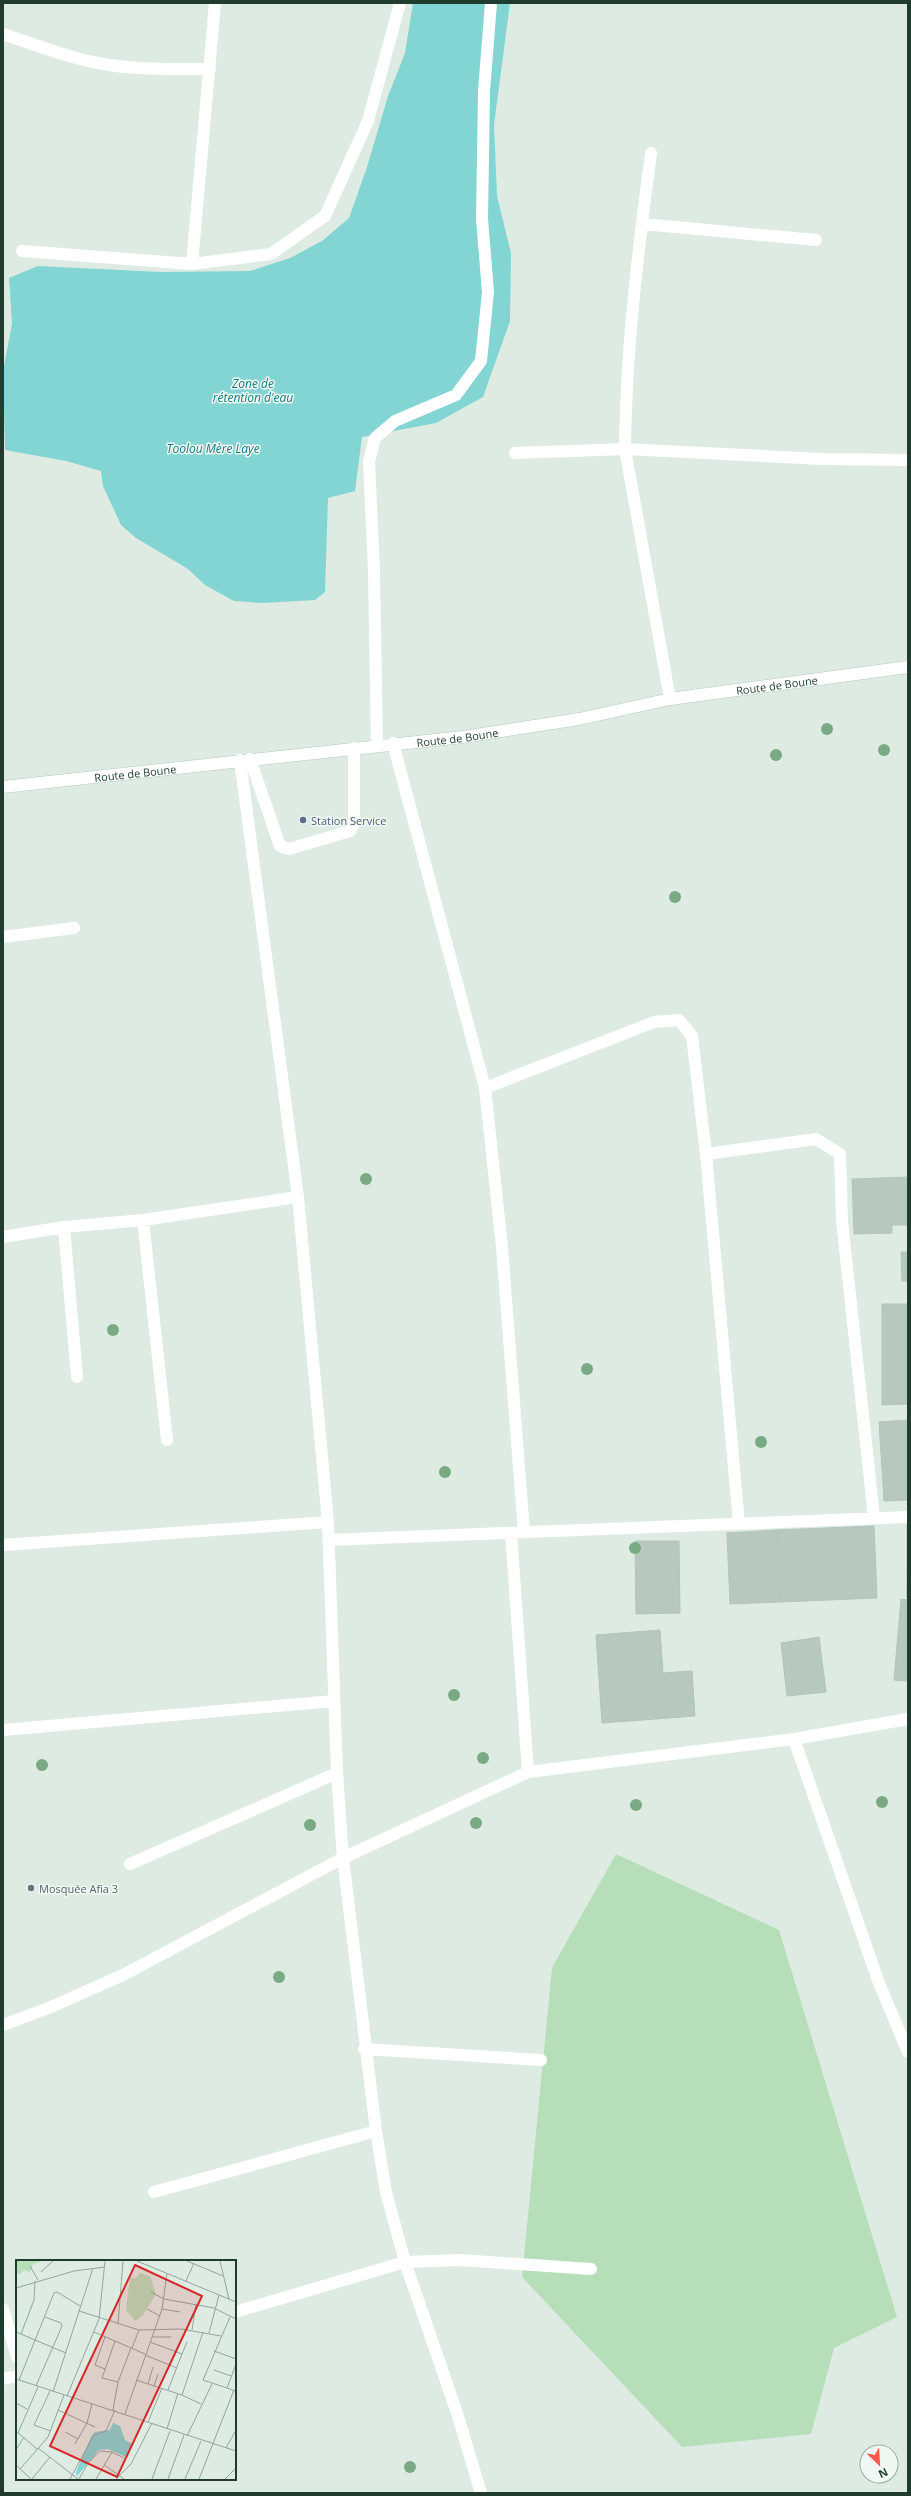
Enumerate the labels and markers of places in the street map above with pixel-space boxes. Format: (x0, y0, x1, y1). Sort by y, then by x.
place label: Station Service (311, 813, 386, 828)
marker: Station Service (298, 815, 308, 825)
place label: Mosquée Afia 3 (39, 1881, 118, 1896)
marker: Mosquée Afia 3 (26, 1883, 36, 1893)

